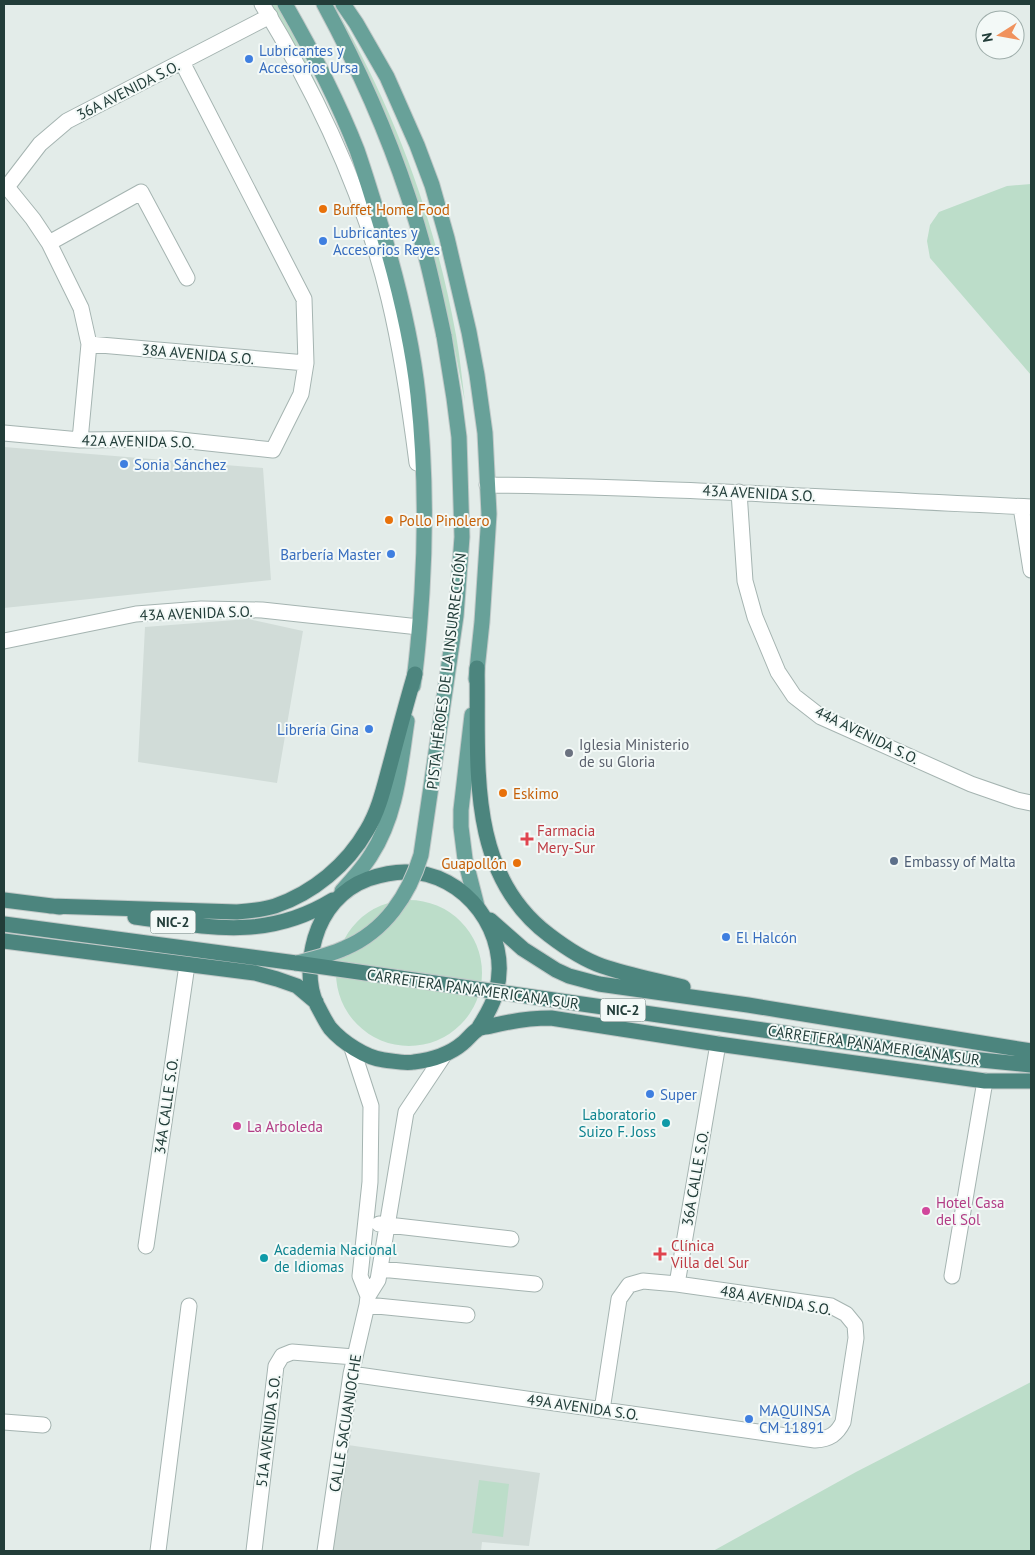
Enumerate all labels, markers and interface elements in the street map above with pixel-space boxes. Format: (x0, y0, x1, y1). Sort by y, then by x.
north arrow (975, 10, 1025, 60)
text: N (978, 31, 997, 44)
place label: Lubricantes y Accesorios Ursa (259, 41, 359, 77)
marker: Lubricantes y Accesorios Ursa (243, 53, 255, 65)
street label: 36A AVENIDA S.O. (73, 56, 183, 124)
place label: Buffet Home Food (333, 200, 450, 219)
marker: Buffet Home Food (317, 203, 329, 215)
place label: Lubricantes y Accesorios Reyes (333, 223, 440, 259)
marker: Lubricantes y Accesorios Reyes (317, 235, 329, 247)
street label: 38A AVENIDA S.O. (141, 340, 255, 368)
street label: 42A AVENIDA S.O. (81, 431, 195, 451)
place label: Sonia Sánchez (134, 455, 226, 474)
marker: Sonia Sánchez (118, 458, 130, 470)
street label: 43A AVENIDA S.O. (702, 481, 816, 505)
place label: Pollo Pinolero (399, 511, 489, 530)
marker: Pollo Pinolero (383, 514, 395, 526)
place label: Barbería Master (280, 545, 381, 564)
marker: Barbería Master (385, 548, 397, 560)
street label: PISTA HÉROES DE LA INSURRECCIÓN (422, 552, 470, 790)
street label: 43A AVENIDA S.O. (139, 602, 253, 624)
street label: 44A AVENIDA S.O. (812, 702, 922, 768)
place label: Librería Gina (277, 720, 359, 739)
marker: Librería Gina (363, 723, 375, 735)
place label: Iglesia Ministerio de su Gloria (579, 735, 689, 771)
marker: Iglesia Ministerio de su Gloria (563, 747, 575, 759)
place label: Eskimo (513, 784, 559, 803)
marker: Eskimo (497, 787, 509, 799)
place label: Farmacia Mery-Sur (537, 821, 595, 857)
marker: Farmacia Mery-Sur (521, 833, 533, 845)
place label: Embassy of Malta (904, 852, 1016, 871)
place label: Guapollón (441, 854, 507, 873)
marker: Embassy of Malta (888, 855, 900, 867)
marker: Guapollón (511, 857, 523, 869)
road number: NIC-2 (150, 910, 196, 934)
place label: El Halcón (736, 928, 797, 947)
marker: El Halcón (720, 931, 732, 943)
street label: CARRETERA PANAMERICANA SUR (366, 965, 580, 1013)
road number: NIC-2 (600, 998, 646, 1022)
street label: CARRETERA PANAMERICANA SUR (767, 1021, 981, 1069)
street label: 34A CALLE S.O. (150, 1057, 182, 1155)
place label: Super (660, 1085, 697, 1104)
marker: Super (644, 1088, 656, 1100)
place label: Laboratorio Suizo F. Joss (579, 1105, 656, 1141)
place label: La Arboleda (247, 1117, 323, 1136)
marker: Laboratorio Suizo F. Joss (660, 1117, 672, 1129)
marker: La Arboleda (231, 1120, 243, 1132)
street label: 36A CALLE S.O. (677, 1128, 713, 1228)
place label: Hotel Casa del Sol (936, 1193, 1005, 1229)
marker: Hotel Casa del Sol (920, 1205, 932, 1217)
place label: Clínica Villa del Sur (670, 1236, 749, 1272)
place label: Academia Nacional de Idiomas (274, 1240, 397, 1276)
marker: Clínica Villa del Sur (653, 1247, 667, 1261)
marker: Academia Nacional de Idiomas (258, 1252, 270, 1264)
street label: 48A AVENIDA S.O. (719, 1281, 833, 1319)
street label: CALLE SACUANJOCHE (325, 1353, 365, 1493)
street label: 51A AVENIDA S.O. (252, 1374, 284, 1488)
street label: 49A AVENIDA S.O. (526, 1390, 640, 1424)
place label: MAQUINSA CM 11891 (759, 1401, 831, 1437)
marker: MAQUINSA CM 11891 (743, 1413, 755, 1425)

